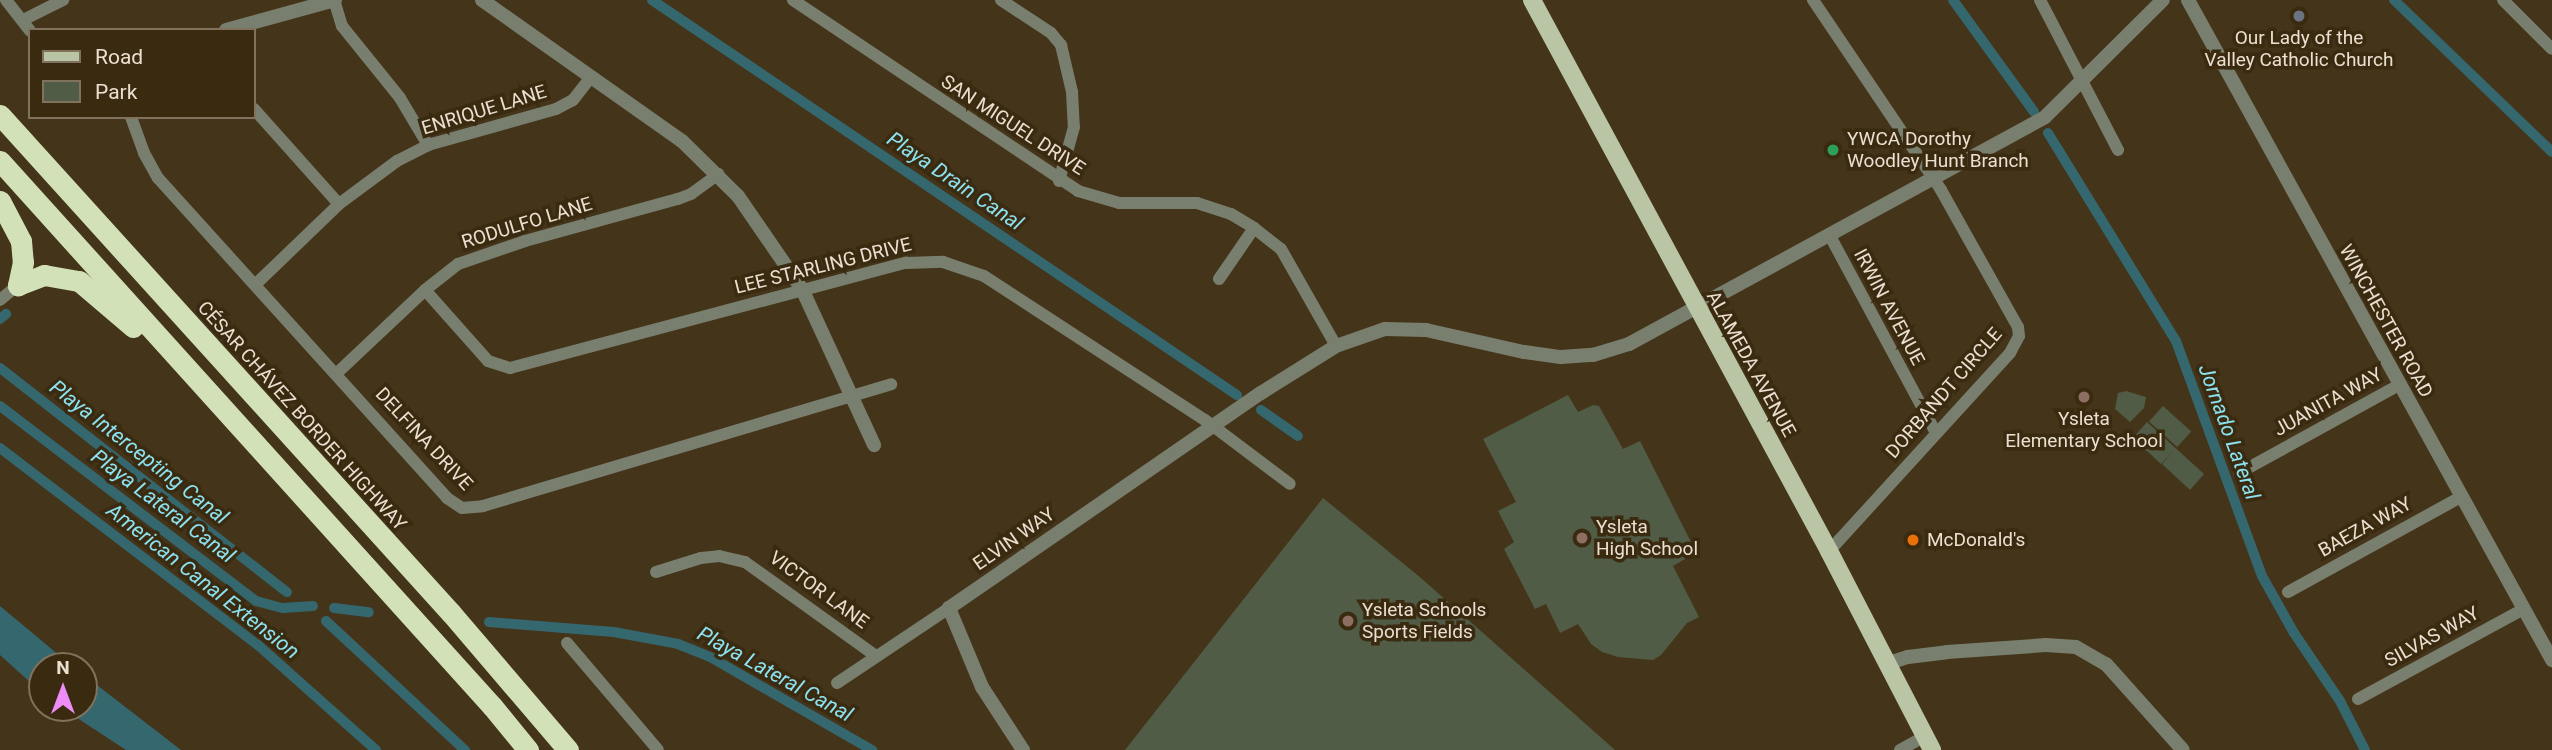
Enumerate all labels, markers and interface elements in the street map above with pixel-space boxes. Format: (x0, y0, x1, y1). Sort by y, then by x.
marker: Our Lady of the Valley Catholic Church (2291, 8, 2307, 24)
place label: Our Lady of the Valley Catholic Church (2205, 27, 2393, 71)
legend (28, 28, 256, 119)
text: Road (95, 45, 143, 69)
street label: SAN MIGUEL DRIVE (937, 70, 1089, 180)
text: Park (95, 80, 137, 104)
street label: ENRIQUE LANE (419, 80, 549, 140)
water label: Playa Drain Canal (882, 126, 1028, 236)
place label: YWCA Dorothy Woodley Hunt Branch (1847, 128, 2029, 172)
marker: YWCA Dorothy Woodley Hunt Branch (1825, 142, 1841, 158)
street label: RODULFO LANE (459, 192, 595, 254)
street label: LEE STARLING DRIVE (732, 233, 914, 299)
street label: WINCHESTER ROAD (2334, 240, 2438, 402)
street label: IRWIN AVENUE (1849, 245, 1929, 369)
street label: ALAMEDA AVENUE (1701, 287, 1801, 441)
street label: CÉSAR CHÁVEZ BORDER HIGHWAY (193, 297, 411, 535)
street label: DORBANDT CIRCLE (1881, 323, 2007, 463)
water label: Jornado Lateral (2193, 361, 2265, 503)
street label: JUANITA WAY (2270, 363, 2386, 441)
water label: Playa Intercepting Canal (45, 375, 233, 529)
street label: DELFINA DRIVE (371, 383, 477, 495)
marker: Ysleta Elementary School (2076, 389, 2092, 405)
place label: Ysleta Elementary School (2005, 408, 2163, 452)
water label: Playa Lateral Canal (86, 444, 240, 568)
street label: BAEZA WAY (2314, 492, 2416, 562)
water label: American Canal Extension (102, 498, 304, 664)
street label: ELVIN WAY (969, 503, 1059, 575)
place label: Ysleta High School (1596, 516, 1698, 560)
place label: McDonald's (1927, 529, 2025, 551)
marker: Ysleta High School (1574, 530, 1590, 546)
marker: McDonald's (1905, 532, 1921, 548)
street label: VICTOR LANE (765, 546, 873, 634)
place label: Ysleta Schools Sports Fields (1362, 599, 1486, 643)
street label: SILVAS WAY (2381, 602, 2483, 672)
marker: Ysleta Schools Sports Fields (1340, 613, 1356, 629)
water label: Playa Lateral Canal (693, 621, 857, 727)
north arrow (28, 652, 98, 722)
text: N (56, 656, 70, 679)

